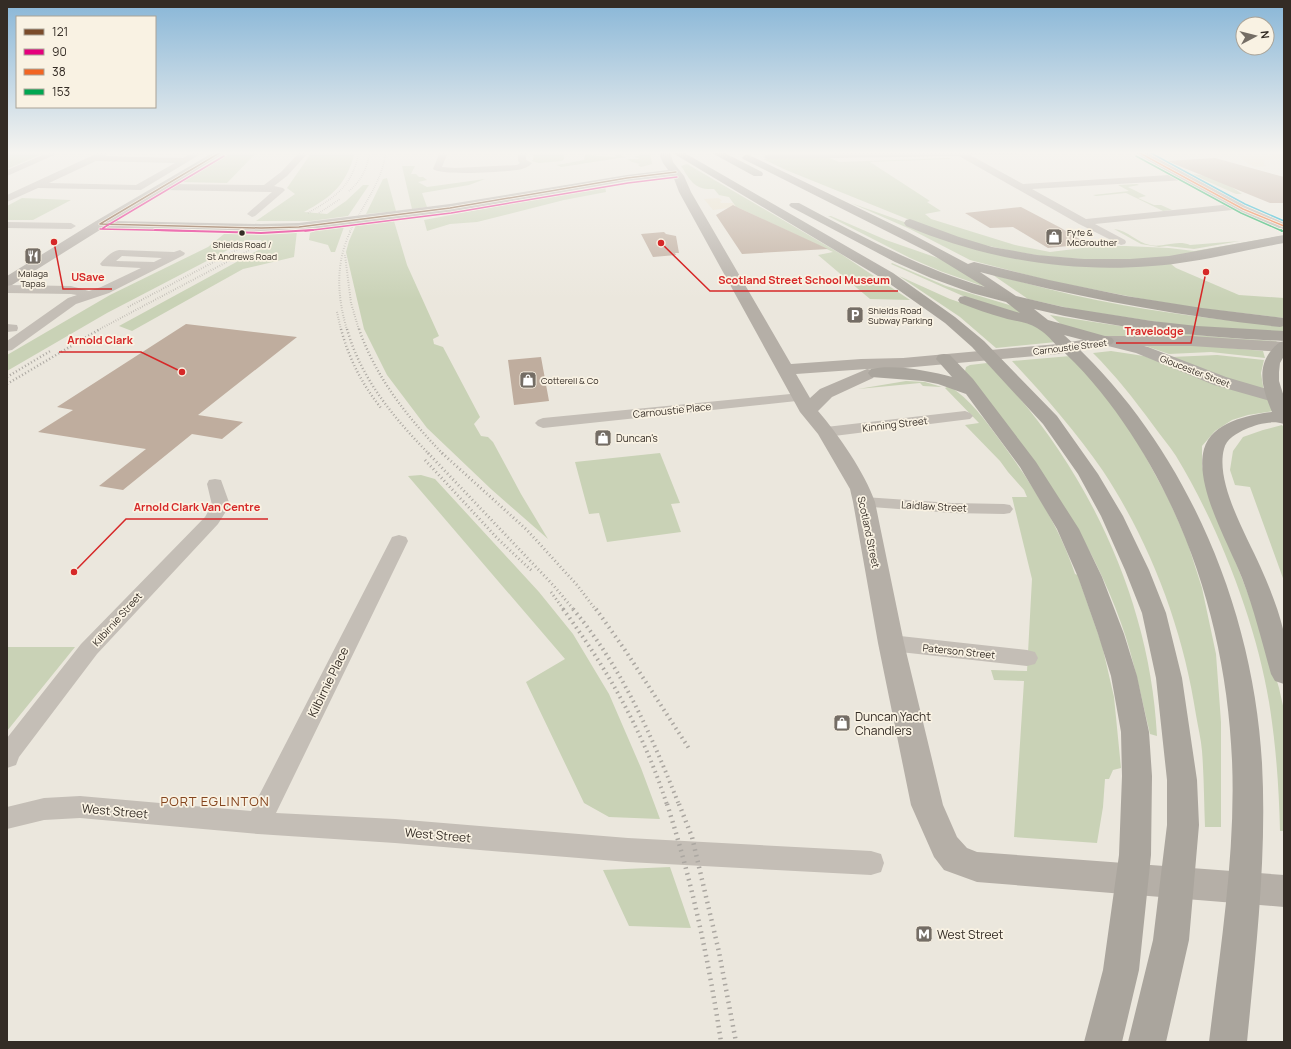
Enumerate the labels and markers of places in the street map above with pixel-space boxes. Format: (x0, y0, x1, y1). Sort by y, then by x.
place label: Fyfe & McGrouther (1067, 226, 1118, 249)
shop icon: Fyfe & McGrouther (1044, 227, 1064, 247)
marker: Shields Road / St Andrews Road (237, 228, 247, 238)
place label: Shields Road / St Andrews Road (207, 238, 277, 263)
restaurant icon: Malaga Tapas (23, 246, 43, 266)
callout: USave (63, 266, 112, 289)
place label: Malaga Tapas (18, 267, 48, 290)
callout: Scotland Street School Museum (710, 268, 898, 291)
place label: Shields Road Subway Parking (868, 304, 933, 327)
parking icon: Shields Road Subway Parking (845, 305, 865, 325)
callout: Travelodge (1116, 320, 1191, 343)
callout: Arnold Clark (59, 329, 141, 352)
shop icon: Cotterell & Co (518, 370, 538, 390)
place label: Cotterell & Co (541, 374, 599, 387)
shop icon: Duncan's (593, 428, 613, 448)
place label: Duncan's (616, 431, 658, 445)
callout: Arnold Clark Van Centre (126, 496, 268, 519)
place label: Duncan Yacht Chandlers (855, 708, 931, 739)
shop icon: Duncan Yacht Chandlers (832, 713, 852, 733)
metro station icon: West Street (914, 924, 934, 944)
place label: West Street (937, 926, 1003, 943)

